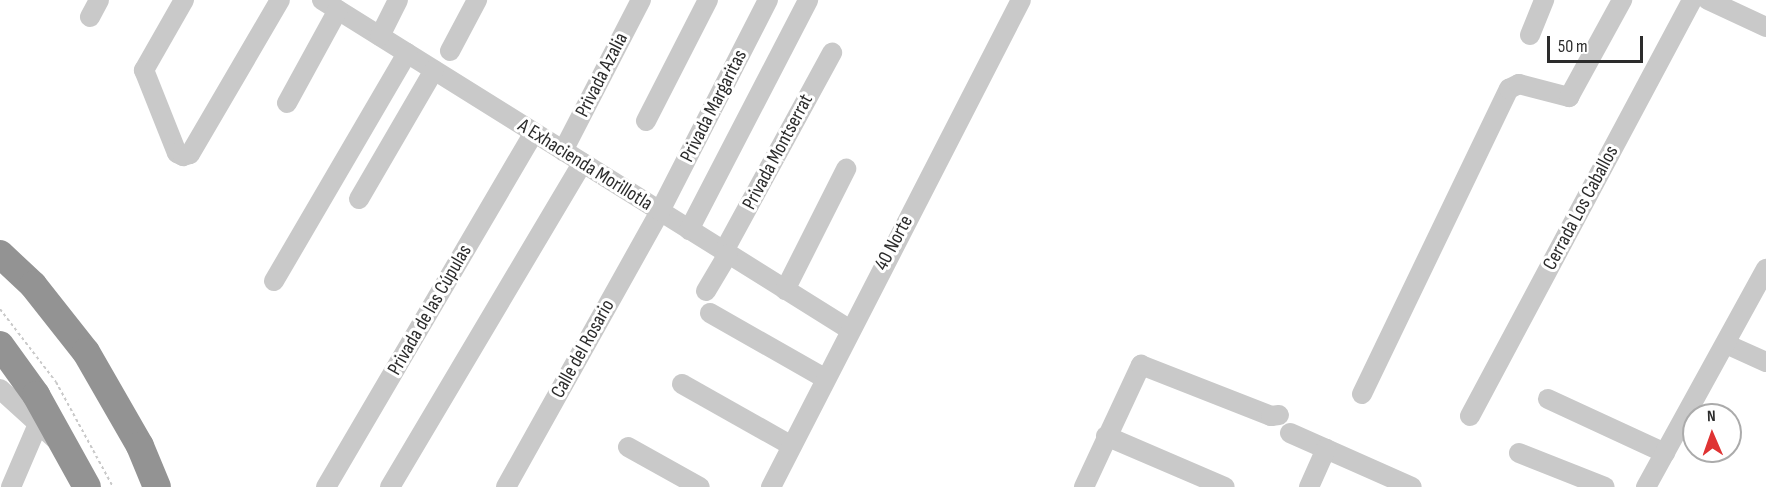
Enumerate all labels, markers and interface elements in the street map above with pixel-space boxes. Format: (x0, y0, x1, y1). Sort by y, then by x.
scale bar (1550, 24, 1646, 62)
street label: Privada Azalia (571, 29, 633, 121)
text: 50 m (1558, 36, 1588, 57)
street label: Privada Margaritas (675, 46, 753, 166)
street label: Privada Montserrat (738, 90, 818, 214)
street label: A Exhacienda Morillotla (513, 114, 657, 216)
street label: Cerrada Los Caballos (1538, 142, 1624, 274)
street label: 40 Norte (870, 211, 918, 275)
street label: Privada de las Cúpulas (383, 240, 477, 380)
street label: Calle del Rosario (546, 296, 620, 402)
north arrow (1682, 403, 1742, 463)
text: N (1707, 407, 1716, 426)

